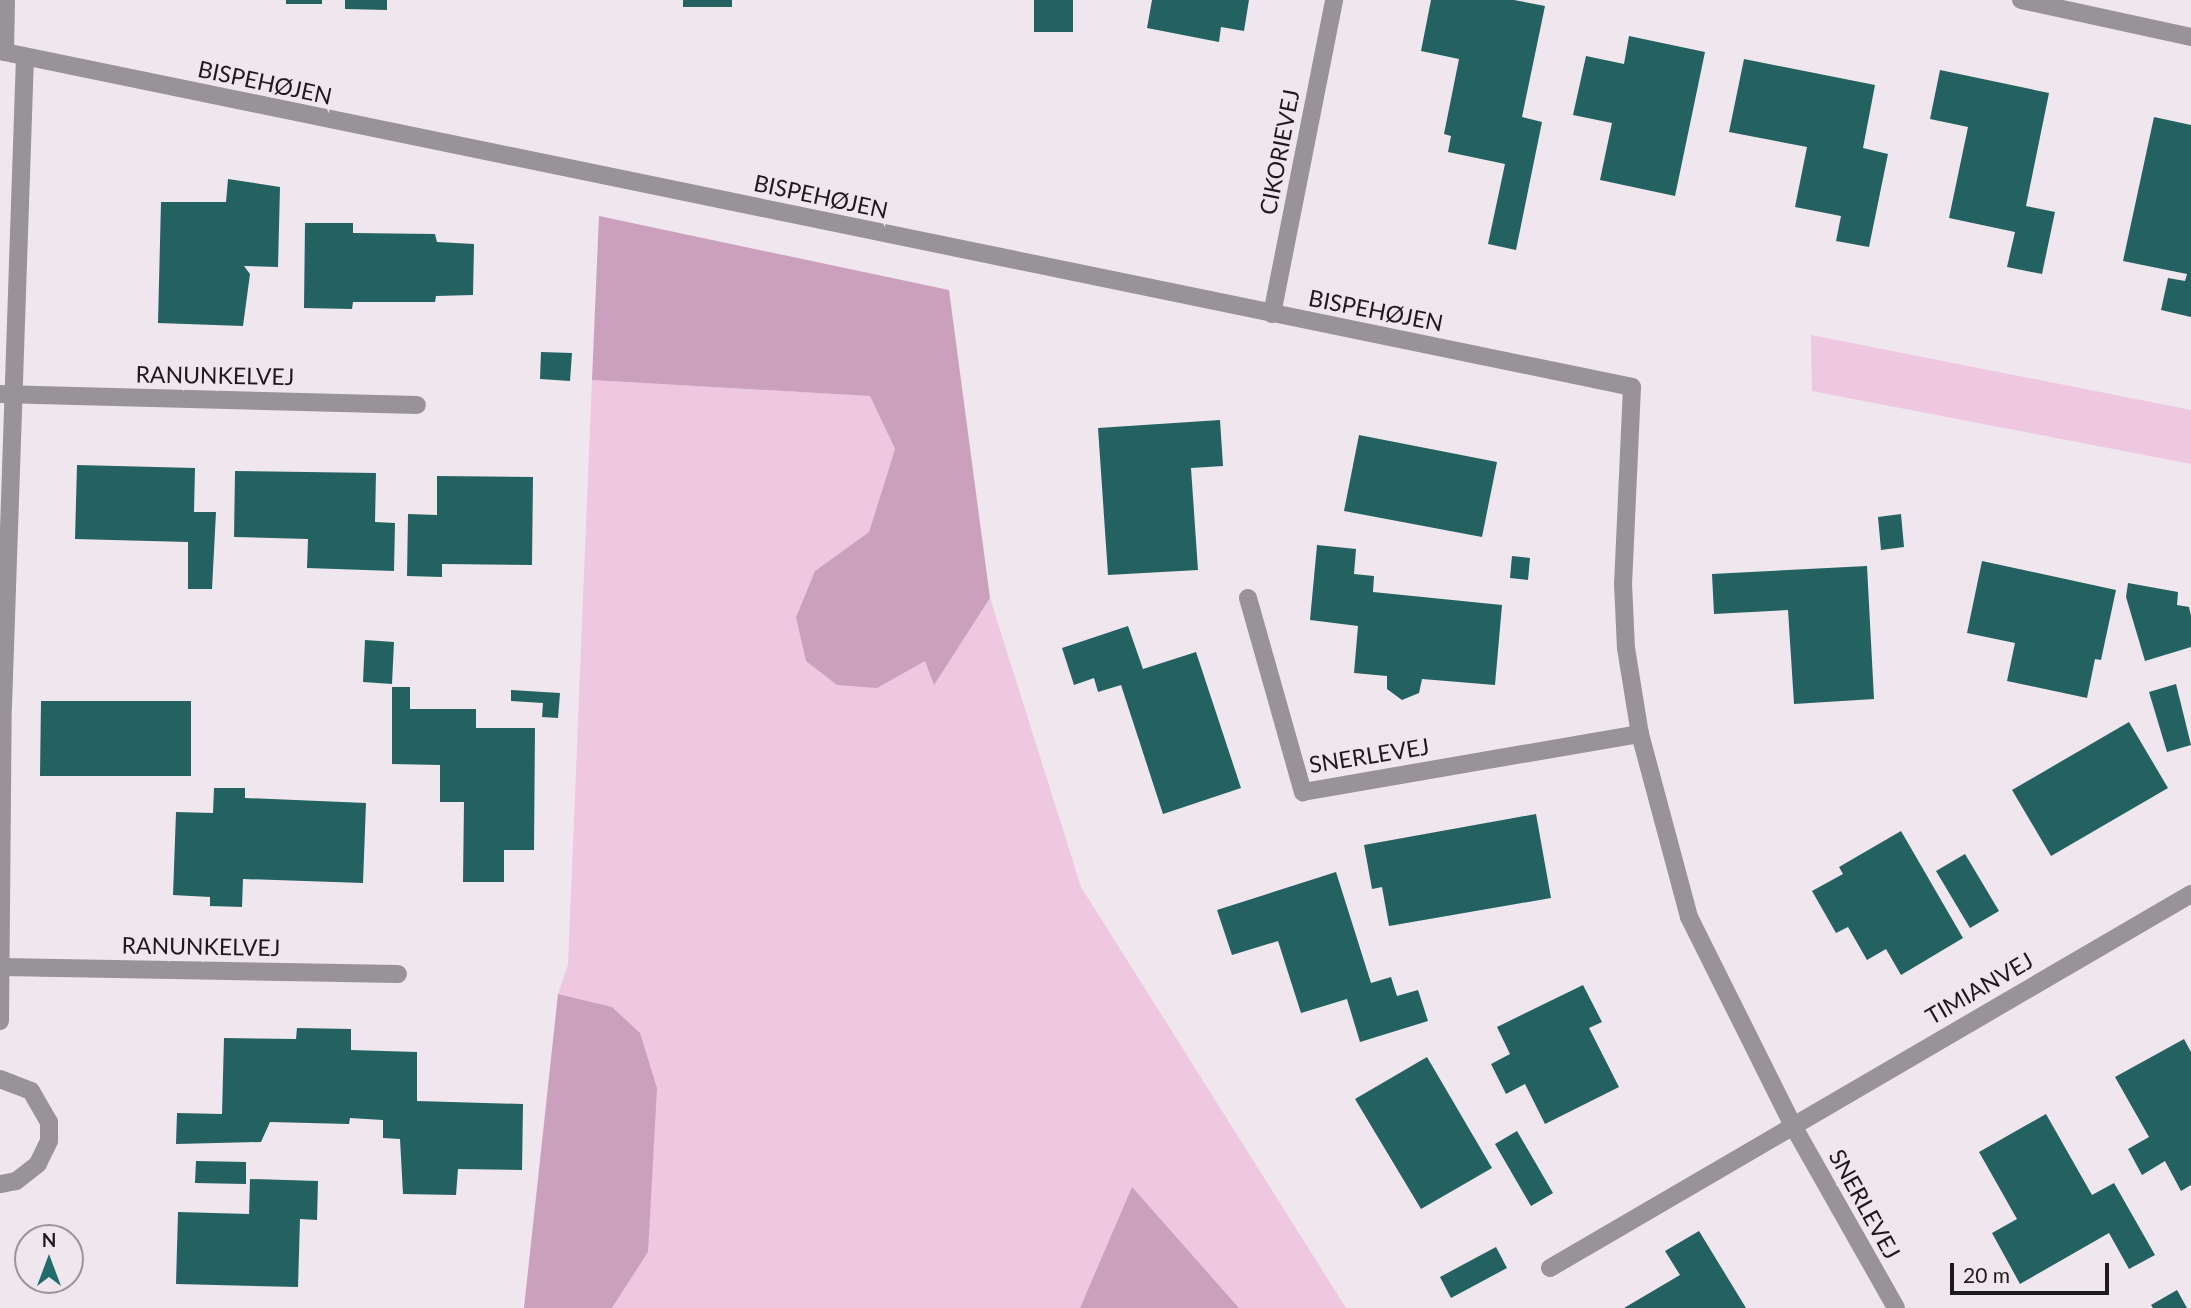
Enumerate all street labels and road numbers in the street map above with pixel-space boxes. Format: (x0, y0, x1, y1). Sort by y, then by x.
street label: BISPEHØJEN (195, 54, 335, 110)
street label: CIKORIEVEJ (1253, 87, 1305, 217)
street label: BISPEHØJEN (751, 168, 891, 224)
street label: BISPEHØJEN (1306, 283, 1446, 337)
street label: RANUNKELVEJ (135, 360, 295, 390)
street label: SNERLEVEJ (1307, 732, 1431, 778)
street label: RANUNKELVEJ (121, 931, 281, 961)
street label: TIMIANVEJ (1920, 946, 2038, 1030)
street label: SNERLEVEJ (1824, 1144, 1906, 1264)

